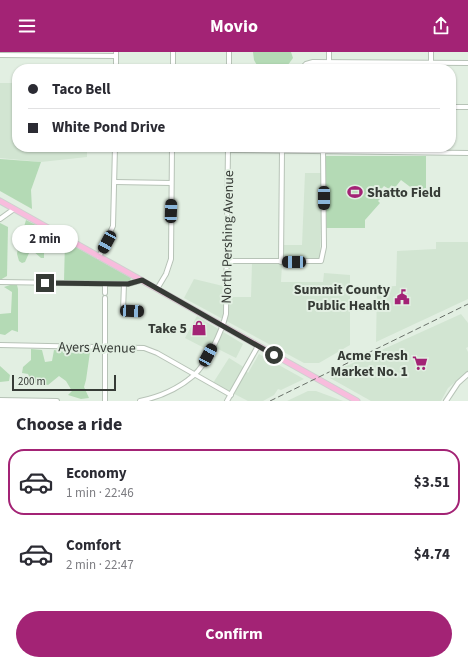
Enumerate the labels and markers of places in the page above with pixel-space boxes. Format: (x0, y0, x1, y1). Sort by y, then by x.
sports icon: Shatto Field (346, 183, 364, 201)
place label: Shatto Field (367, 183, 441, 203)
place label: Summit County Public Health (294, 280, 391, 316)
public building icon: Summit County Public Health (393, 288, 411, 306)
place label: Take 5 (148, 319, 187, 339)
shop icon: Take 5 (190, 319, 208, 337)
place label: Acme Fresh Market No. 1 (330, 346, 408, 382)
supermarket icon: Acme Fresh Market No. 1 (411, 354, 429, 372)

